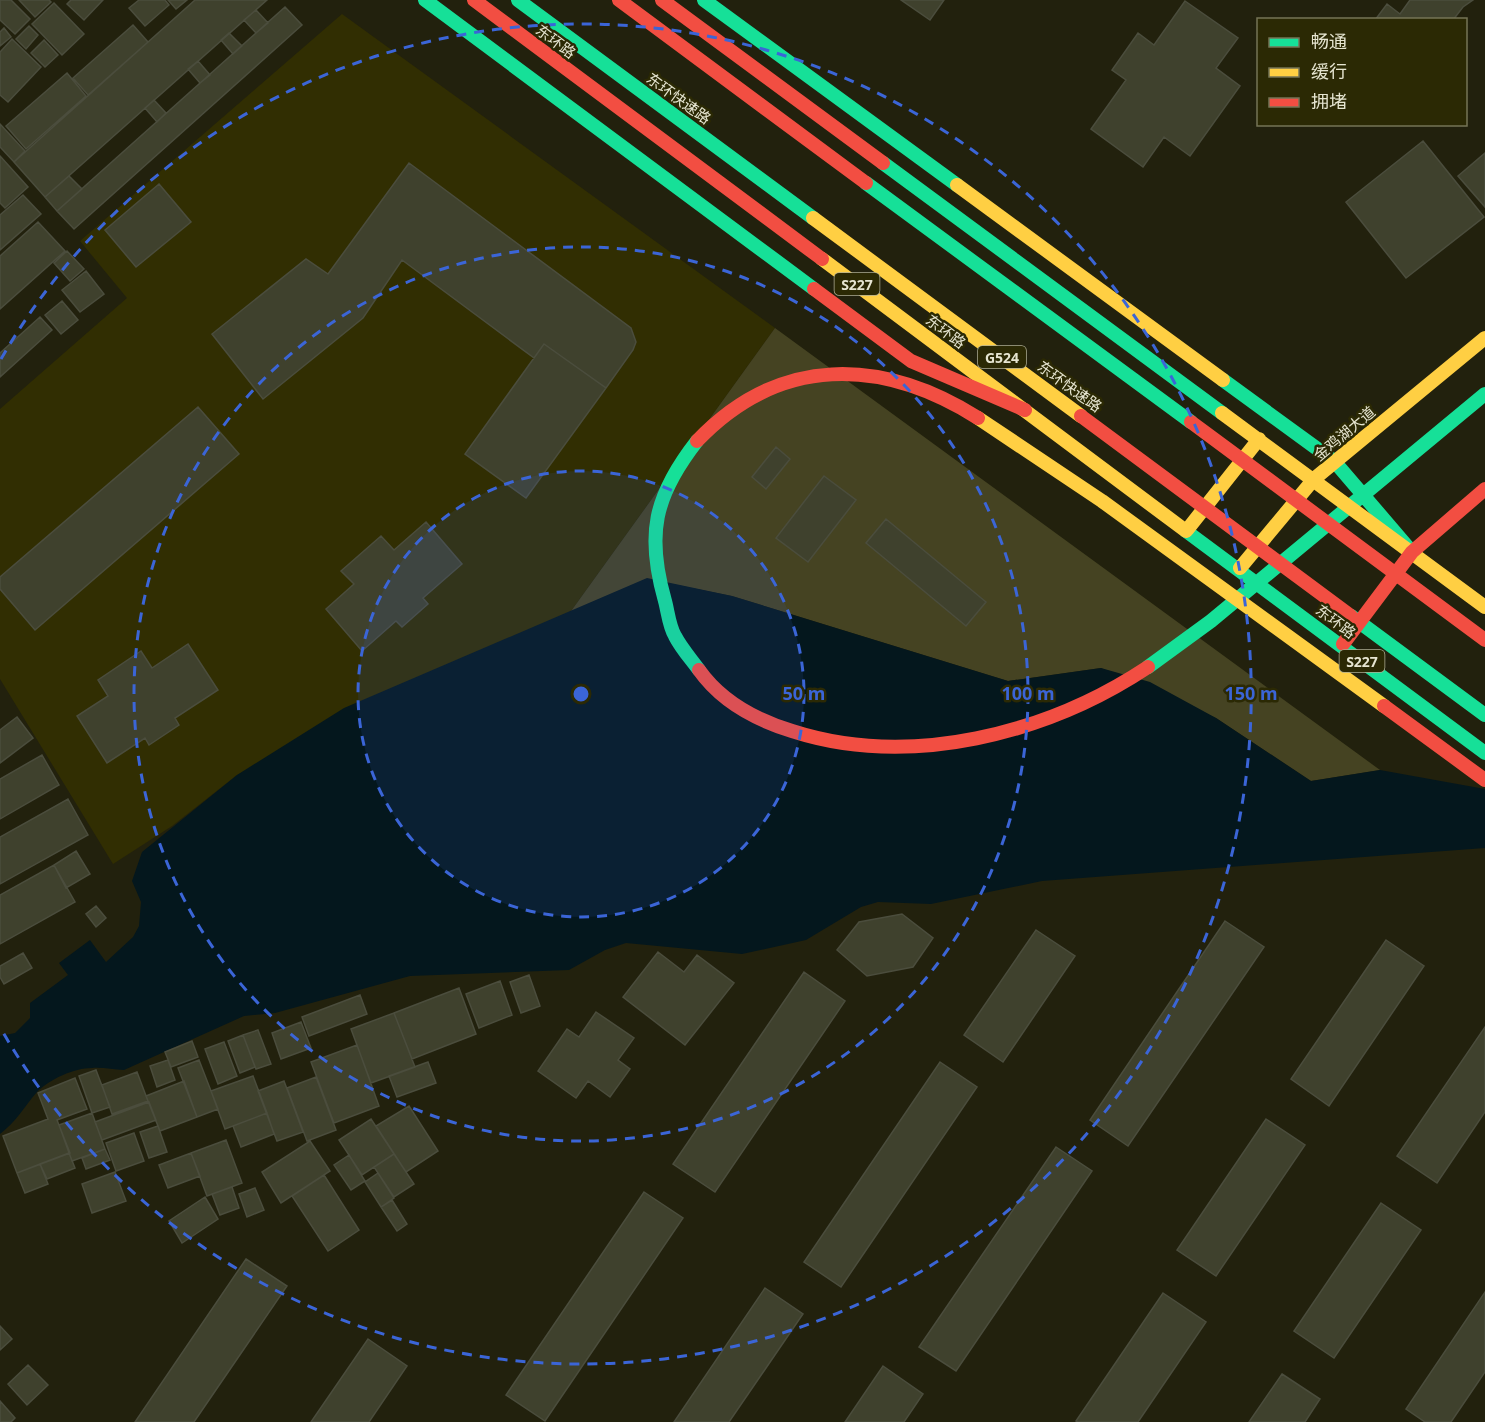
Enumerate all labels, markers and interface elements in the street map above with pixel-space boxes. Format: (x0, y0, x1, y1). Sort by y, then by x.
legend (1257, 18, 1467, 126)
street label: 东环路 (532, 19, 580, 63)
text: 畅通 (1311, 29, 1347, 53)
text: 缓行 (1311, 59, 1347, 83)
street label: 东环快速路 (643, 68, 715, 128)
text: 拥堵 (1311, 89, 1347, 113)
road number: S227 (834, 273, 880, 295)
street label: 东环路 (922, 309, 970, 353)
road number: G524 (978, 346, 1026, 368)
street label: 东环快速路 (1034, 356, 1106, 416)
street label: 金鸡湖大道 (1309, 401, 1379, 465)
street label: 东环路 (1312, 599, 1360, 643)
road number: S227 (1340, 650, 1384, 672)
text: 50 m (783, 681, 825, 705)
text: 100 m (1001, 681, 1055, 705)
text: 150 m (1224, 681, 1278, 705)
centre of rings (571, 684, 591, 704)

